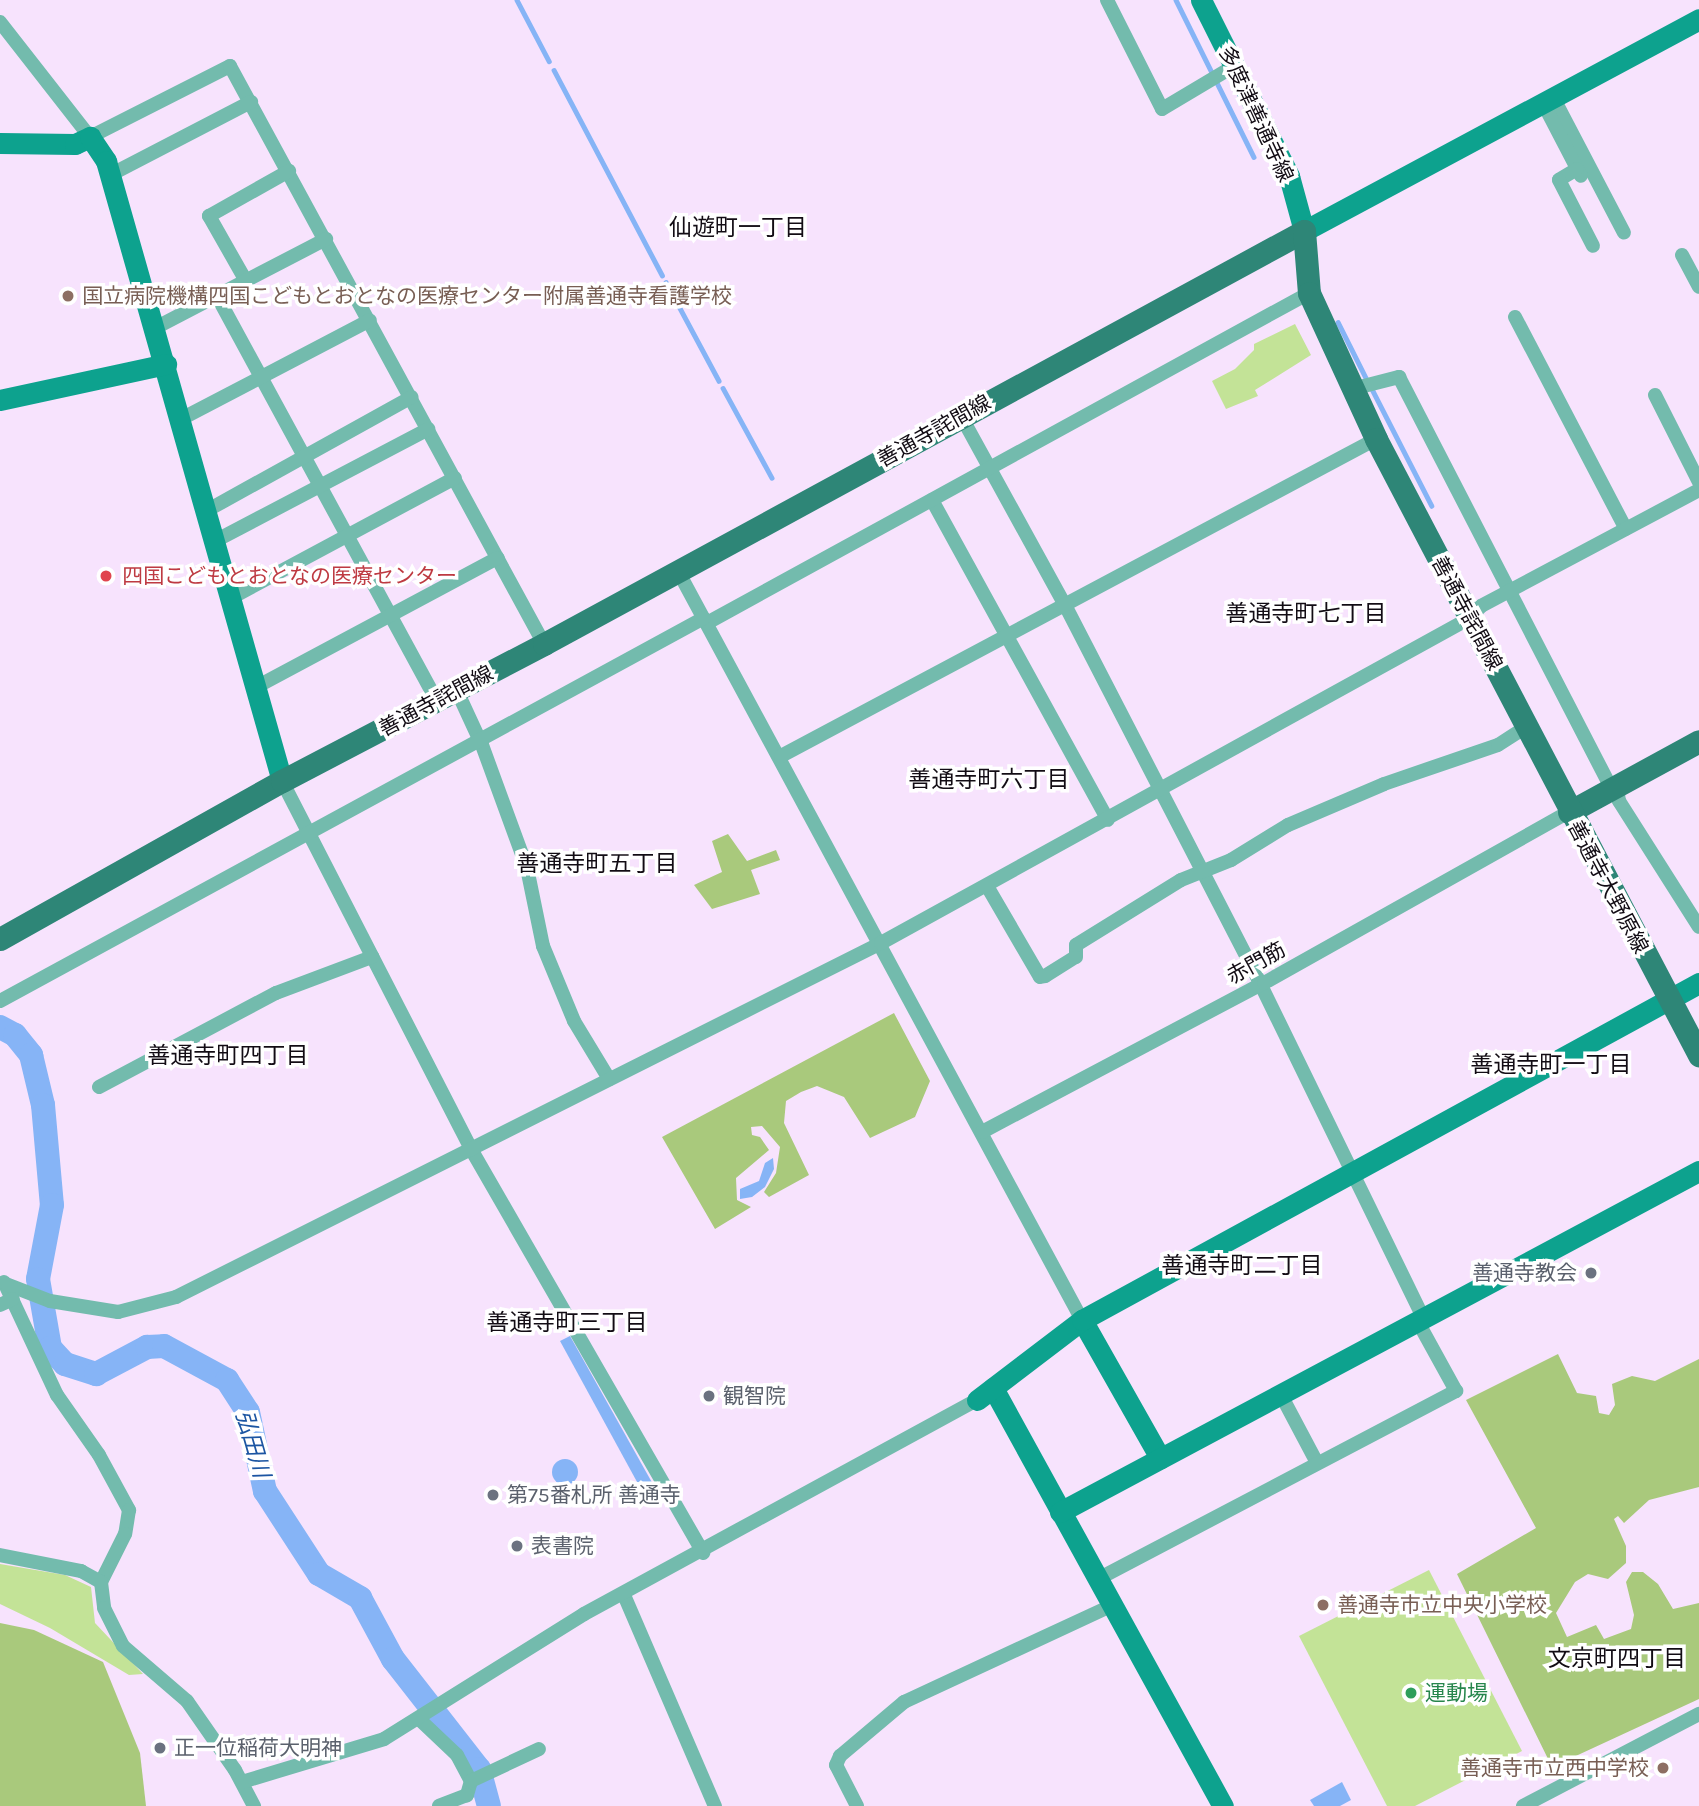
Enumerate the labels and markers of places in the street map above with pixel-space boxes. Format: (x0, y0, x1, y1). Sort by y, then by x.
place label: 国立病院機構四国こどもとおとなの医療センター附属善通寺看護学校 (82, 283, 733, 309)
marker: 国立病院機構四国こどもとおとなの医療センター附属善通寺看護学校 (60, 288, 76, 304)
place label: 四国こどもとおとなの医療センター (122, 563, 458, 589)
marker: 四国こどもとおとなの医療センター (96, 566, 116, 586)
place label: 善通寺教会 (1472, 1260, 1577, 1286)
marker: 善通寺教会 (1583, 1265, 1599, 1281)
place label: 観智院 (723, 1383, 786, 1409)
marker: 観智院 (701, 1388, 717, 1404)
place label: 第75番札所 善通寺 (507, 1482, 681, 1508)
marker: 第75番札所 善通寺 (485, 1487, 501, 1503)
place label: 表書院 (531, 1533, 594, 1559)
marker: 表書院 (509, 1538, 525, 1554)
place label: 善通寺市立中央小学校 (1337, 1592, 1547, 1618)
marker: 善通寺市立中央小学校 (1315, 1597, 1331, 1613)
place label: 運動場 (1425, 1680, 1488, 1706)
marker: 運動場 (1403, 1685, 1419, 1701)
place label: 正一位稲荷大明神 (174, 1735, 342, 1761)
marker: 正一位稲荷大明神 (152, 1740, 168, 1756)
place label: 善通寺市立西中学校 (1460, 1755, 1649, 1781)
marker: 善通寺市立西中学校 (1655, 1760, 1671, 1776)

